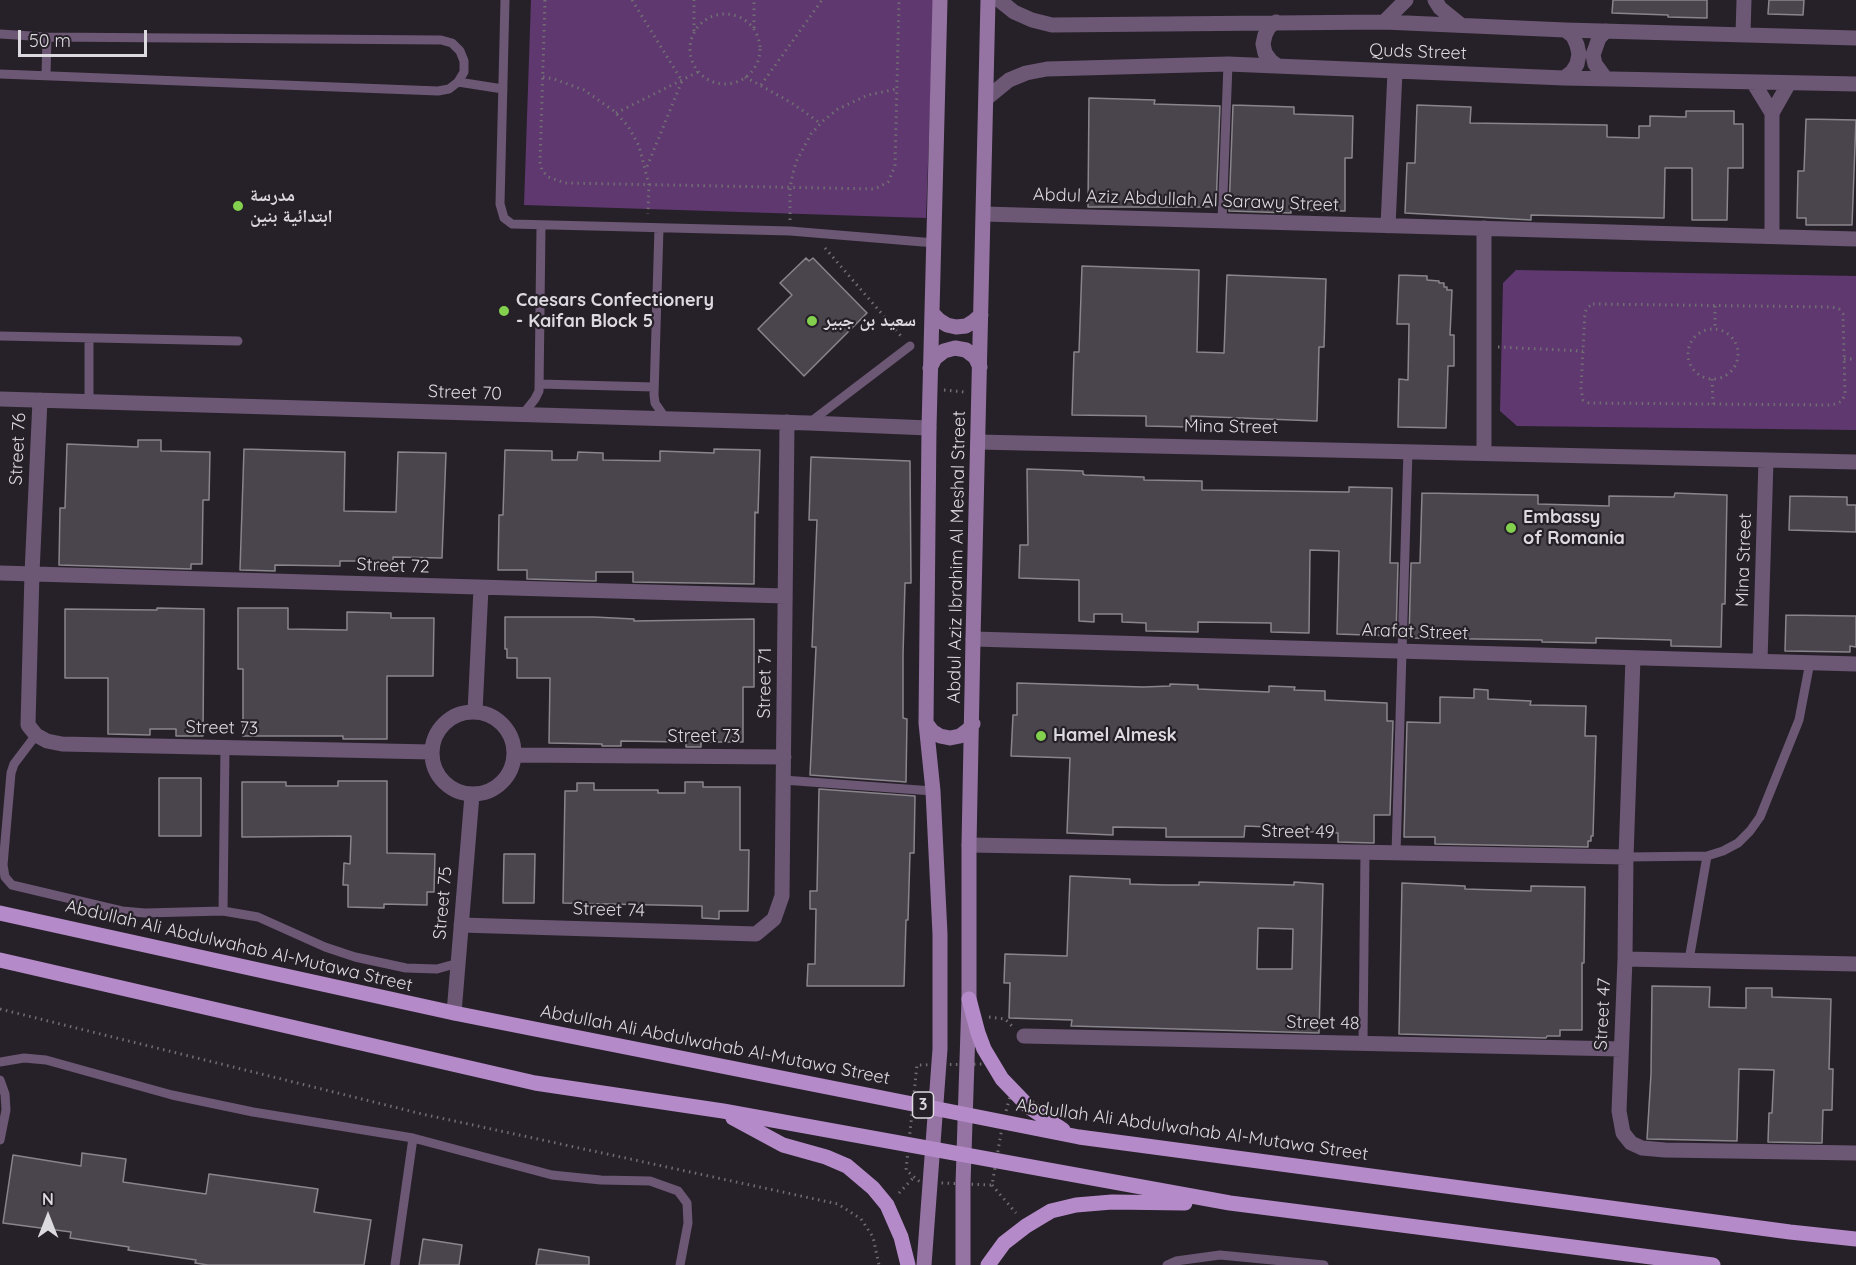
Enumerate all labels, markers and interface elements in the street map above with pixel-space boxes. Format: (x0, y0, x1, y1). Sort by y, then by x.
scale bar (21, 18, 150, 56)
text: 50 m (29, 29, 71, 52)
street label: Quds Street (1369, 40, 1467, 64)
street label: Abdul Aziz Abdullah Al Sarawy Street (1033, 184, 1339, 216)
place label: مدرسة ابتدائية بنين (250, 185, 333, 228)
marker: مدرسة ابتدائية بنين (231, 199, 245, 213)
place label: Caesars Confectionery - Kaifan Block 5 (516, 290, 714, 332)
marker: Caesars Confectionery - Kaifan Block 5 (497, 304, 511, 318)
place label: سعيد بن جبير (824, 310, 916, 332)
marker: سعيد بن جبير (805, 314, 819, 328)
street label: Street 70 (428, 381, 502, 405)
street label: Abdul Aziz Ibrahim Al Meshal Street (944, 410, 970, 704)
street label: Street 76 (5, 412, 31, 486)
street label: Mina Street (1184, 415, 1278, 439)
place label: Embassy of Romania (1523, 507, 1625, 550)
street label: Mina Street (1732, 513, 1756, 607)
marker: Embassy of Romania (1504, 521, 1518, 535)
street label: Street 72 (356, 554, 430, 578)
street label: Arafat Street (1361, 619, 1469, 645)
street label: Street 71 (754, 647, 776, 719)
street label: Street 73 (185, 717, 259, 739)
place label: Hamel Almesk (1053, 725, 1177, 747)
street label: Street 73 (668, 726, 740, 748)
marker: Hamel Almesk (1034, 729, 1048, 743)
street label: Street 49 (1261, 821, 1335, 843)
street label: Street 75 (429, 866, 457, 940)
street label: Abdullah Ali Abdulwahab Al-Mutawa Street (63, 895, 415, 997)
street label: Street 74 (573, 898, 645, 922)
street label: Street 47 (1590, 977, 1616, 1051)
street label: Abdullah Ali Abdulwahab Al-Mutawa Street (538, 1000, 892, 1090)
street label: Street 48 (1286, 1012, 1360, 1034)
road number: 3 (912, 1092, 934, 1118)
street label: Abdullah Ali Abdulwahab Al-Mutawa Street (1014, 1095, 1370, 1165)
north arrow (18, 1187, 78, 1247)
text: N (42, 1189, 54, 1209)

